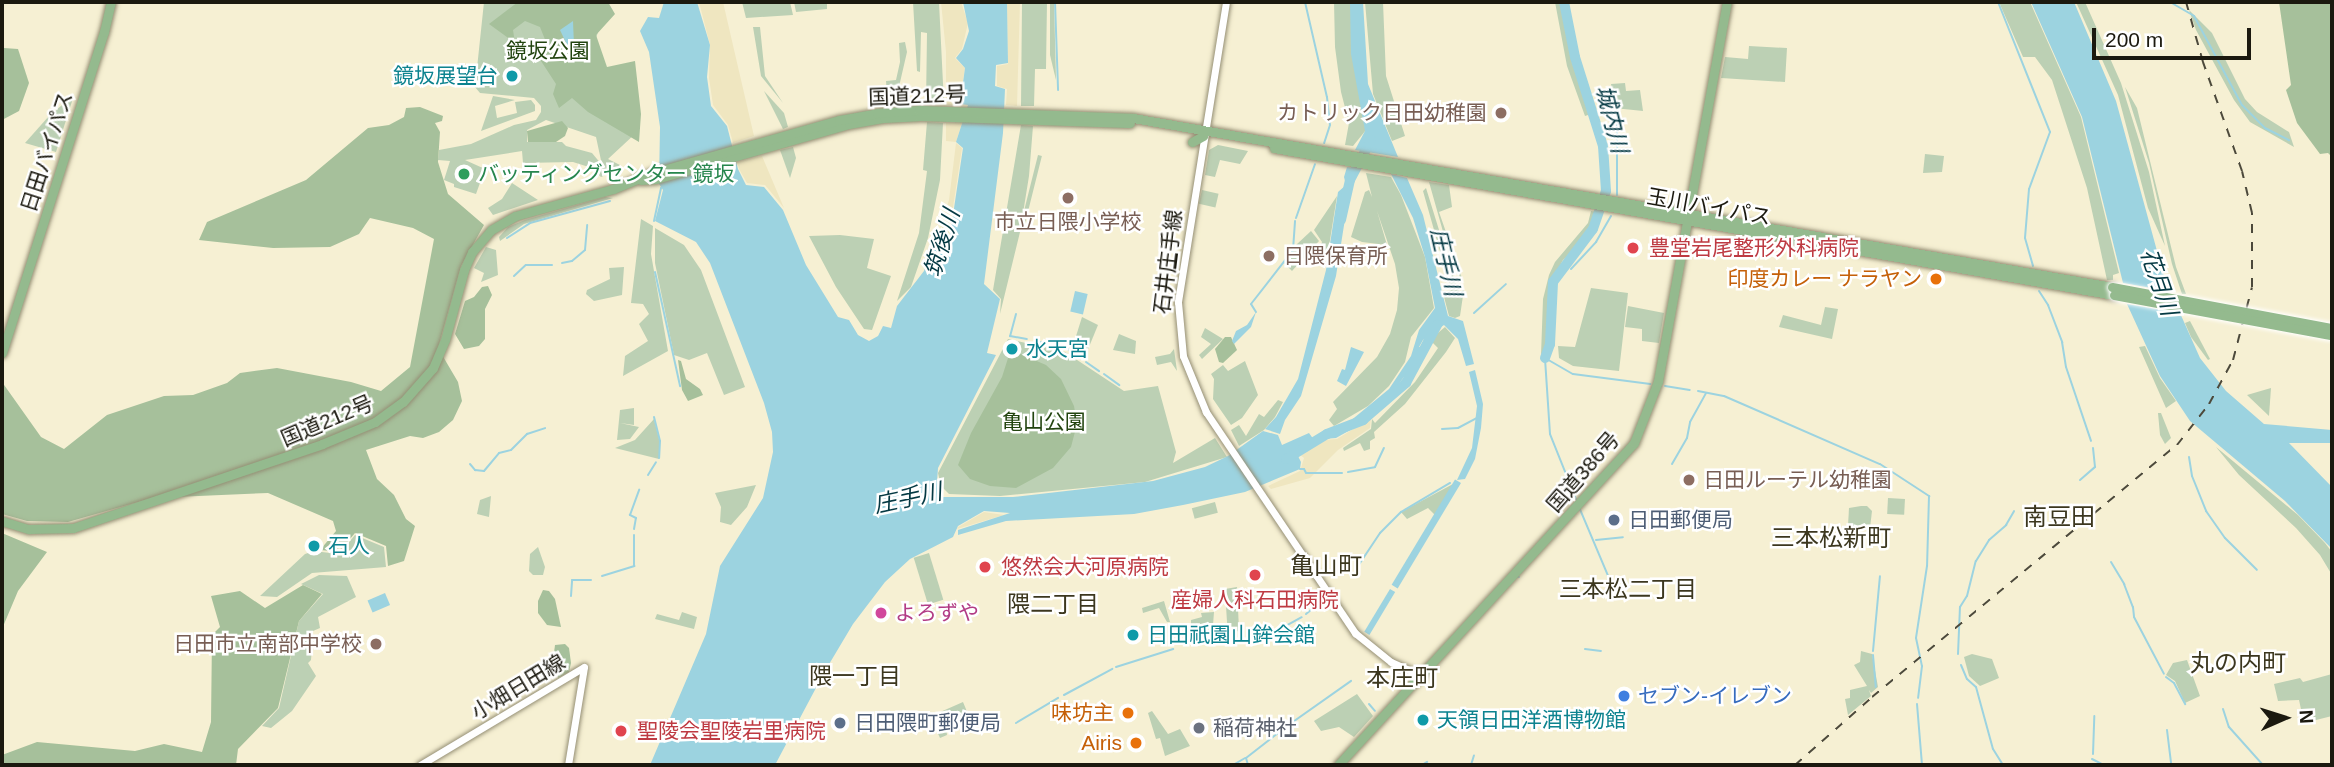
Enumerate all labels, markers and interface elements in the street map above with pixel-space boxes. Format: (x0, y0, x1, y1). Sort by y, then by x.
scale bar (2096, 14, 2255, 58)
text: 200 m (2105, 28, 2163, 51)
park label: 鏡坂公園 (506, 38, 590, 64)
place label: 鏡坂展望台 (393, 63, 498, 89)
marker: 鏡坂展望台 (504, 68, 520, 84)
street label: 国道212号 (868, 82, 966, 110)
water label: 城内川 (1590, 82, 1634, 156)
street label: 日田バイパス (16, 88, 78, 216)
place label: カトリック日田幼稚園 (1277, 100, 1487, 126)
marker: カトリック日田幼稚園 (1493, 105, 1509, 121)
place label: バッティングセンター 鏡坂 (478, 161, 736, 187)
marker: バッティングセンター 鏡坂 (456, 166, 472, 182)
street label: 玉川バイパス (1645, 184, 1773, 230)
marker: 市立日隈小学校 (1060, 190, 1076, 206)
water label: 筑後川 (919, 206, 965, 280)
street label: 石井庄手線 (1149, 208, 1187, 316)
place label: 市立日隈小学校 (995, 209, 1141, 235)
water label: 庄手川 (1425, 225, 1467, 299)
place label: 豊堂岩尾整形外科病院 (1649, 235, 1859, 261)
marker: 豊堂岩尾整形外科病院 (1623, 238, 1643, 258)
place label: 日隈保育所 (1283, 243, 1388, 269)
water label: 花月川 (2135, 245, 2183, 319)
marker: 日隈保育所 (1261, 248, 1277, 264)
place label: 印度カレー ナラヤン (1727, 266, 1922, 292)
marker: 印度カレー ナラヤン (1928, 271, 1944, 287)
place label: 水天宮 (1026, 336, 1089, 362)
marker: 水天宮 (1004, 341, 1020, 357)
street label: 国道212号 (277, 390, 377, 452)
park label: 亀山公園 (1002, 409, 1086, 435)
street label: 国道386号 (1541, 427, 1625, 517)
place label: 日田ルーテル幼稚園 (1703, 467, 1892, 493)
marker: 日田ルーテル幼稚園 (1681, 472, 1697, 488)
water label: 庄手川 (871, 477, 945, 519)
district label: 南豆田 (2023, 503, 2095, 531)
place label: 日田郵便局 (1628, 507, 1733, 533)
marker: 日田郵便局 (1606, 512, 1622, 528)
district label: 三本松新町 (1771, 524, 1891, 552)
place label: 石人 (328, 533, 370, 559)
marker: 石人 (306, 538, 322, 554)
district label: 亀山町 (1290, 552, 1362, 580)
place label: 悠然会大河原病院 (1001, 554, 1169, 580)
marker: 悠然会大河原病院 (975, 557, 995, 577)
marker: 産婦人科石田病院 (1245, 565, 1265, 585)
district label: 三本松二丁目 (1559, 575, 1697, 603)
place label: 産婦人科石田病院 (1171, 587, 1339, 613)
district label: 隈二丁目 (1007, 590, 1099, 618)
place label: よろずや (895, 600, 979, 626)
marker: よろずや (873, 605, 889, 621)
place label: 日田祇園山鉾会館 (1147, 622, 1315, 648)
marker: 日田祇園山鉾会館 (1125, 627, 1141, 643)
place label: 日田市立南部中学校 (173, 631, 362, 657)
marker: 日田市立南部中学校 (368, 636, 384, 652)
street label: 小畑日田線 (467, 649, 569, 725)
district label: 丸の内町 (2190, 649, 2286, 677)
district label: 隈一丁目 (809, 662, 901, 690)
district label: 本庄町 (1366, 664, 1438, 692)
place label: セブン-イレブン (1638, 683, 1792, 709)
north arrow (2250, 683, 2320, 753)
marker: セブン-イレブン (1616, 688, 1632, 704)
place label: 味坊主 (1051, 700, 1114, 726)
marker: 味坊主 (1120, 705, 1136, 721)
place label: 天領日田洋酒博物館 (1437, 707, 1626, 733)
text: N (2296, 709, 2317, 724)
place label: 日田隈町郵便局 (854, 710, 1001, 736)
marker: 天領日田洋酒博物館 (1415, 712, 1431, 728)
marker: 日田隈町郵便局 (832, 715, 848, 731)
place label: 稲荷神社 (1213, 715, 1297, 741)
place label: 聖陵会聖陵岩里病院 (637, 718, 826, 744)
marker: 稲荷神社 (1191, 720, 1207, 736)
marker: 聖陵会聖陵岩里病院 (611, 721, 631, 741)
place label: Airis (1081, 730, 1122, 756)
marker: Airis (1128, 735, 1144, 751)

